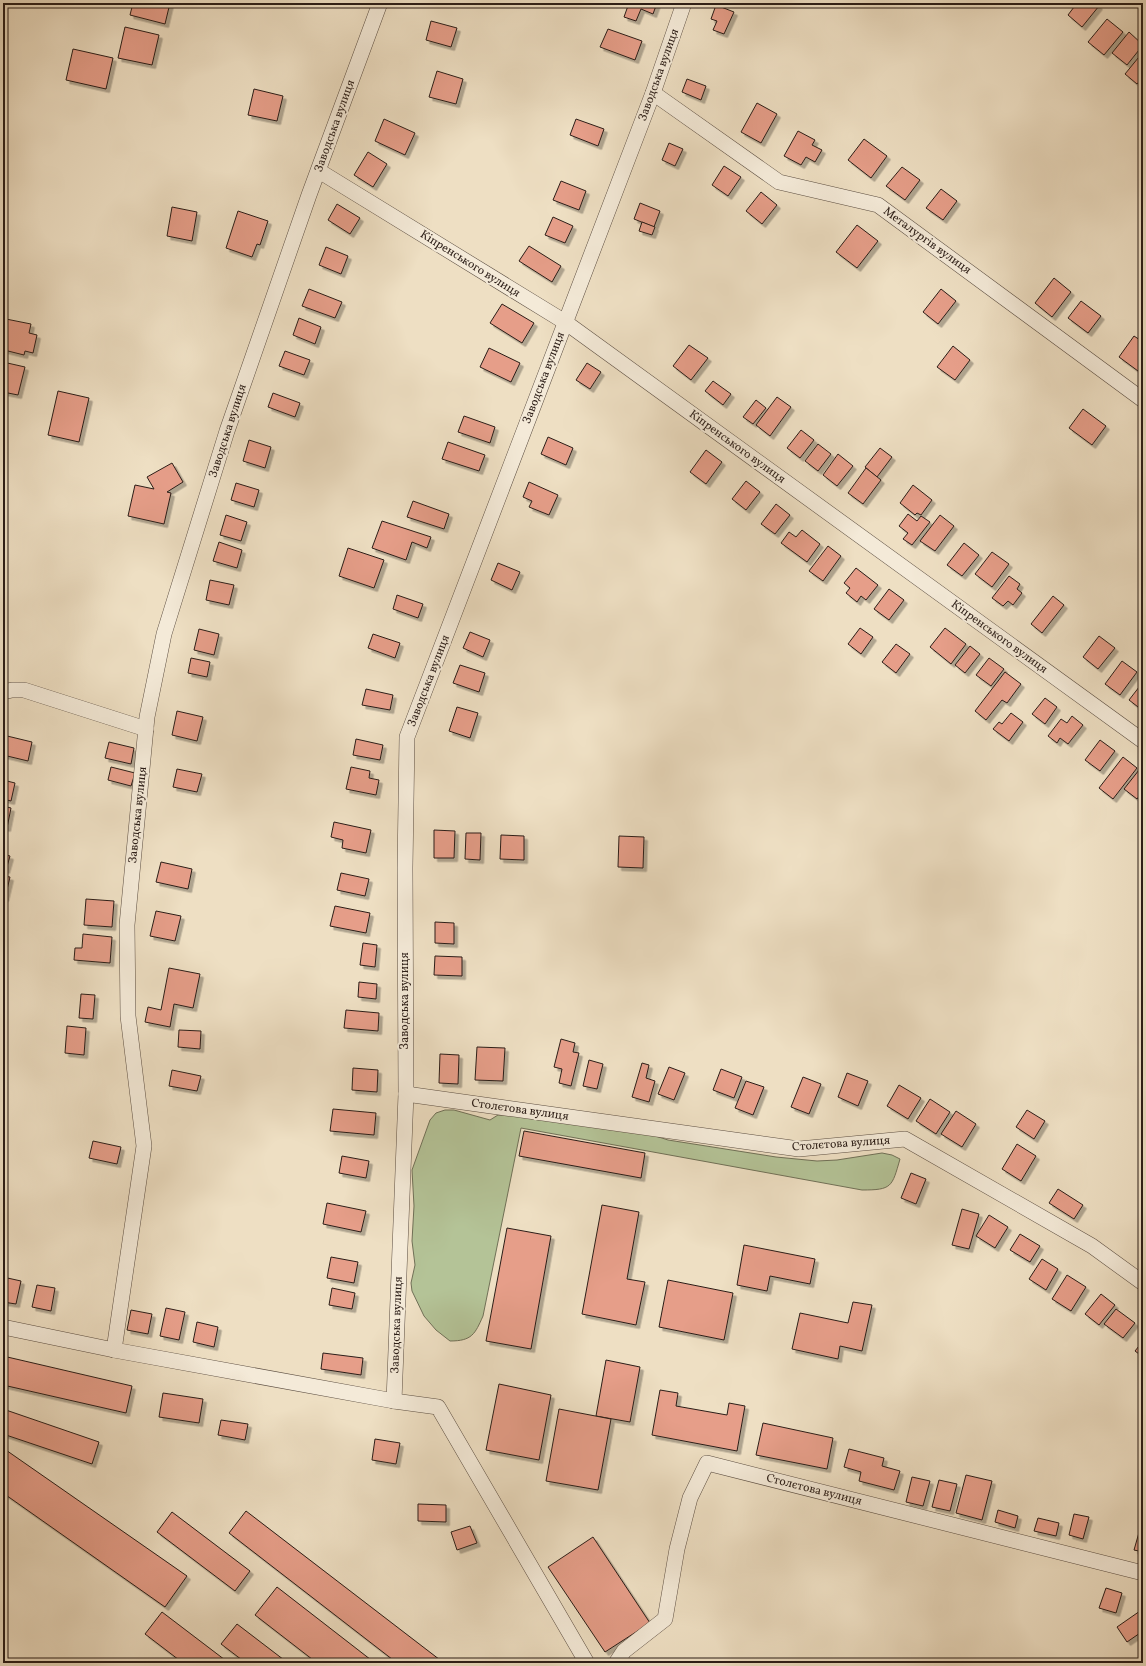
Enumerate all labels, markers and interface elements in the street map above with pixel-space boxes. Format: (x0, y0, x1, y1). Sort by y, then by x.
street label: Заводська вулиця (635, 27, 683, 123)
street label: Заводська вулиця (311, 78, 359, 174)
street label: Металургів вулиця (880, 204, 974, 278)
street label: Кіпренського вулиця (417, 227, 523, 301)
street label: Заводська вулиця (519, 330, 569, 426)
street label: Заводська вулиця (205, 382, 251, 480)
street label: Кіпренського вулиця (686, 407, 788, 487)
street label: Кіпренського вулиця (948, 597, 1050, 677)
street label: Заводська вулиця (404, 633, 454, 729)
street label: Заводська вулиця (125, 766, 151, 864)
street label: Заводська вулиця (397, 952, 413, 1050)
street label: Столєтова вулиця (470, 1095, 570, 1125)
street label: Столєтова вулиця (792, 1133, 890, 1155)
street label: Заводська вулиця (387, 1276, 407, 1374)
street label: Столєтова вулиця (764, 1470, 864, 1510)

